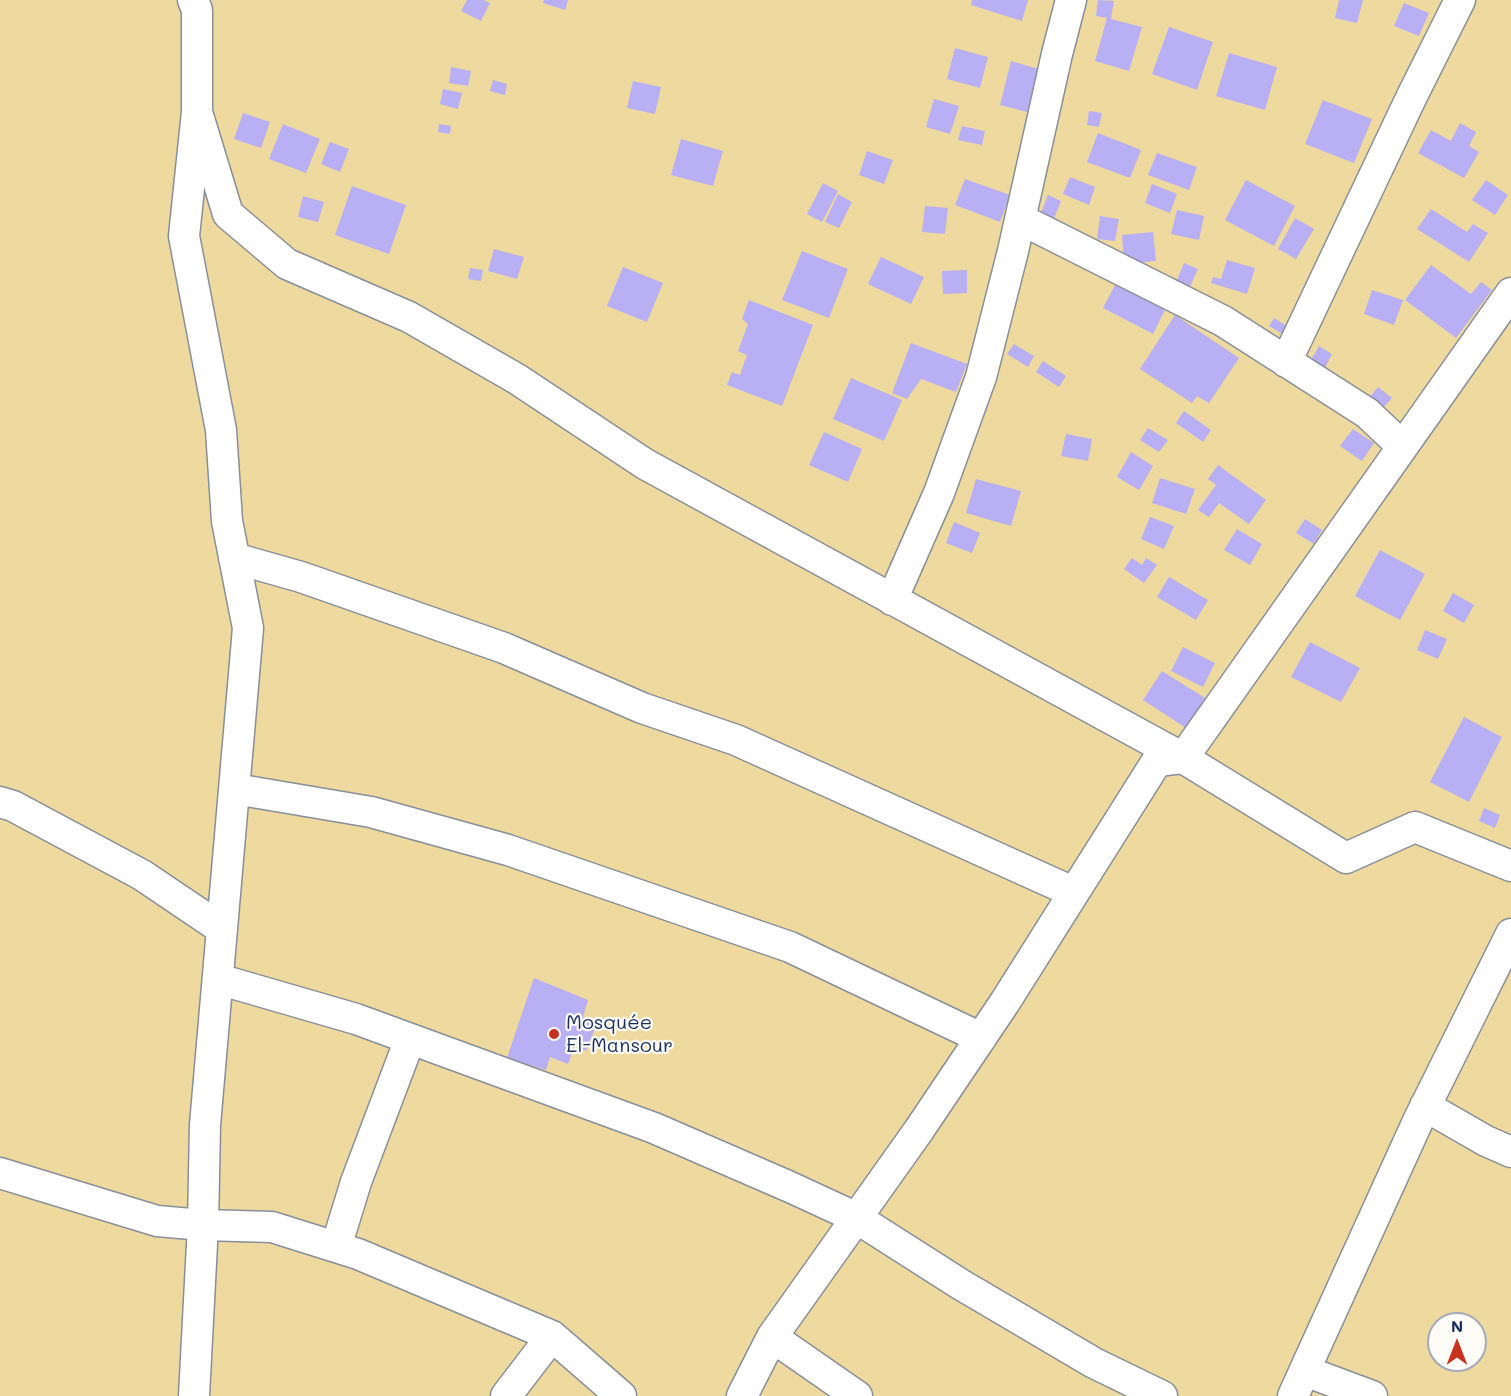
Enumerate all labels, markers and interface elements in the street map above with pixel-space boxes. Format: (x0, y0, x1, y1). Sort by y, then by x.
place label: Mosquée El-Mansour (566, 1011, 673, 1058)
marker: Mosquée El-Mansour (547, 1027, 561, 1041)
north arrow (1427, 1312, 1487, 1372)
text: N (1451, 1315, 1463, 1336)

